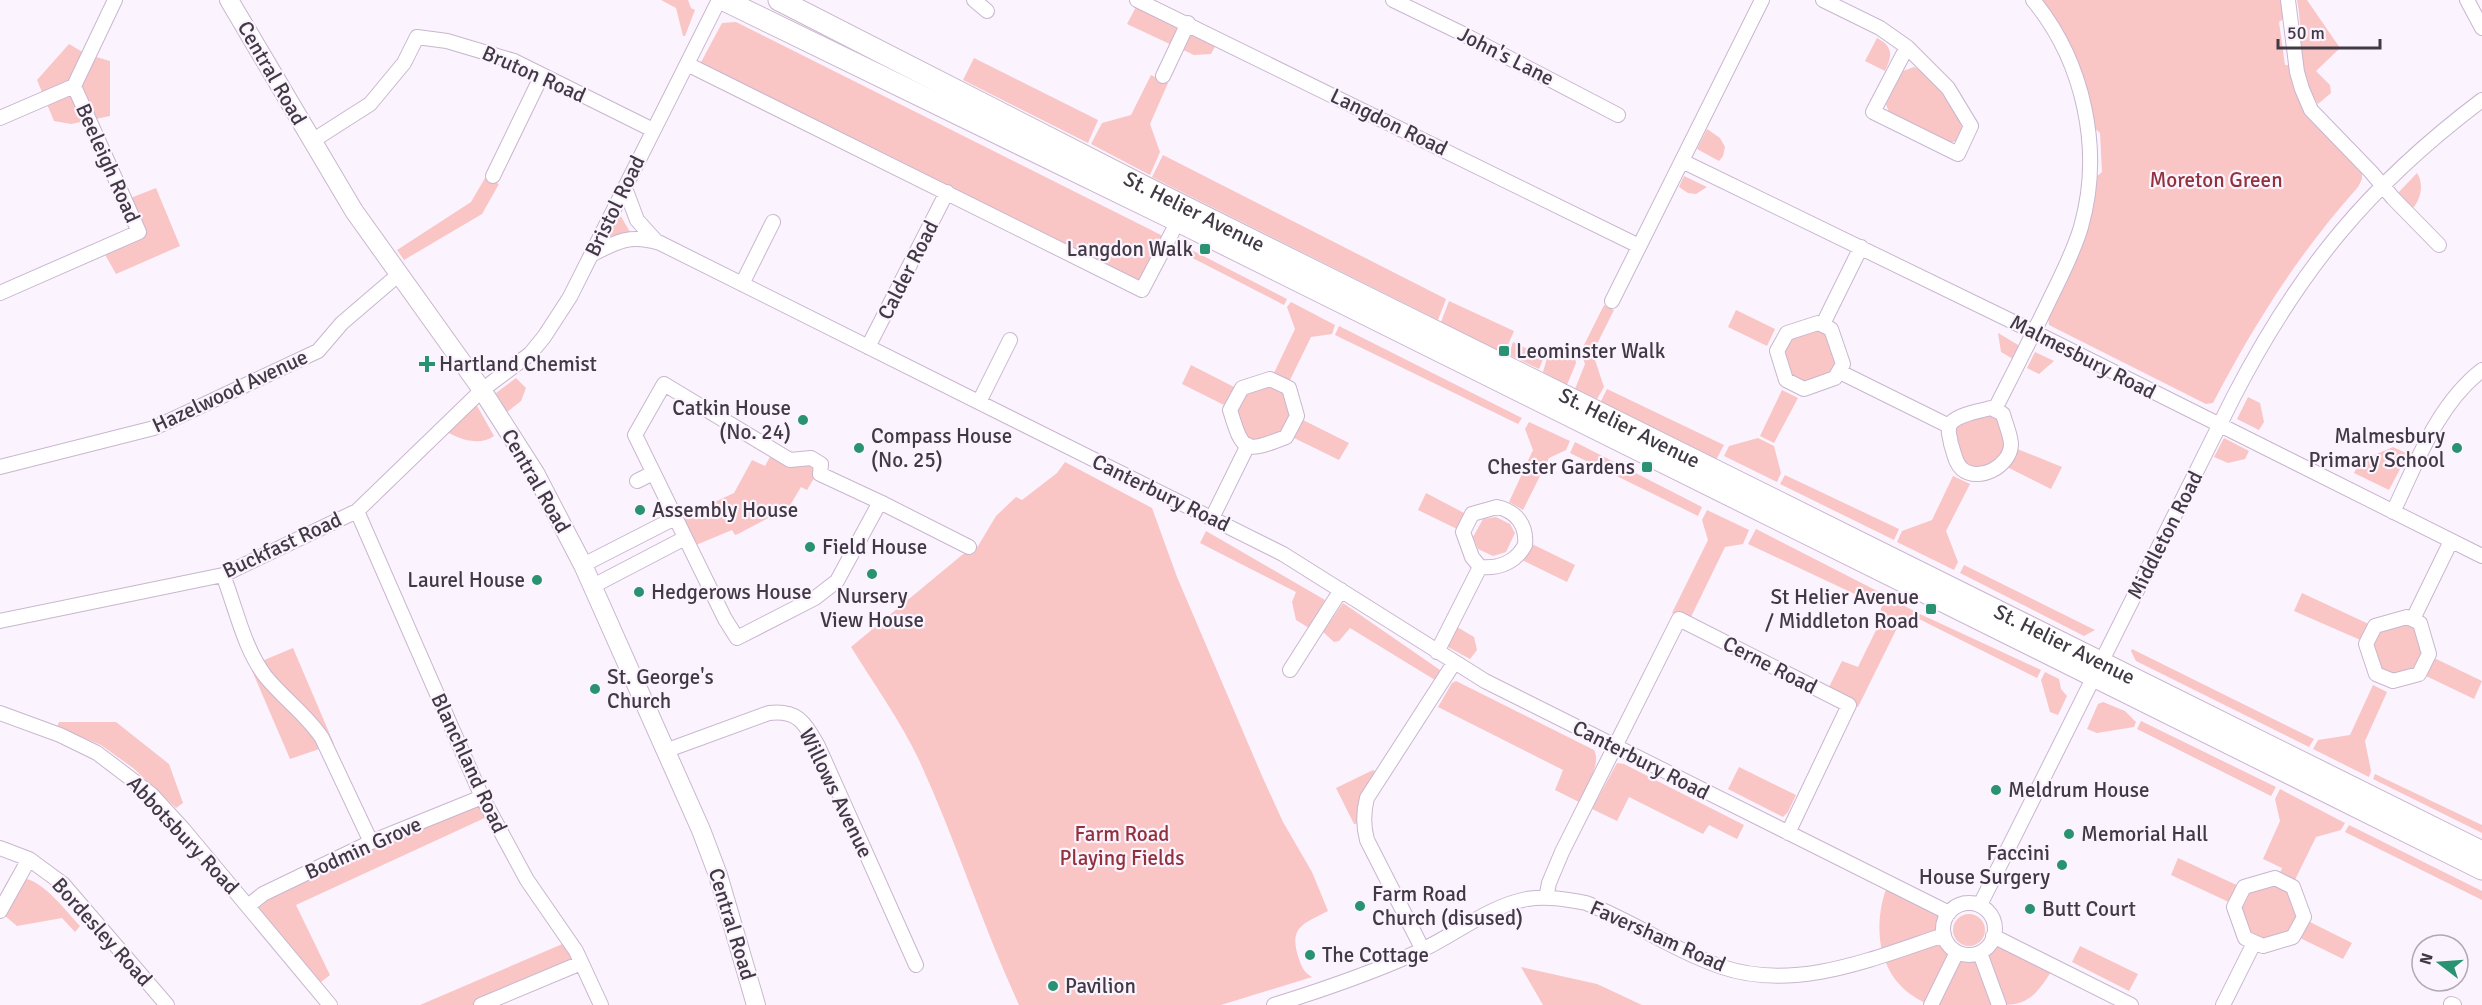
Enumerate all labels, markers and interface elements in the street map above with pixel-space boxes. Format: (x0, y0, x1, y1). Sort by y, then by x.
scale bar (2278, 12, 2380, 50)
street label: Central Road (232, 16, 312, 130)
street label: John's Lane (1453, 21, 1559, 91)
text: 50 m (2287, 22, 2325, 44)
street label: Bruton Road (478, 40, 590, 108)
street label: Langdon Road (1326, 82, 1452, 162)
street label: Beeleigh Road (70, 99, 146, 227)
street label: Bristol Road (579, 151, 651, 261)
street label: St. Helier Avenue (1119, 165, 1269, 257)
park label: Moreton Green (2149, 167, 2283, 193)
street label: Calder Road (872, 216, 944, 324)
place label: Langdon Walk (1067, 236, 1193, 262)
marker: Langdon Walk (1198, 242, 1212, 256)
street label: Malmesbury Road (2006, 309, 2160, 405)
place label: Leominster Walk (1516, 338, 1666, 364)
street label: Hazelwood Avenue (148, 344, 312, 438)
marker: Leominster Walk (1497, 344, 1511, 358)
place label: Hartland Chemist (439, 351, 597, 377)
marker: Hartland Chemist (420, 357, 434, 371)
street label: St. Helier Avenue (1555, 382, 1704, 474)
place label: Catkin House (No. 24) (672, 395, 791, 445)
marker: Catkin House (No. 24) (796, 413, 810, 427)
place label: Compass House (No. 25) (871, 423, 1012, 473)
place label: Malmesbury Primary School (2309, 423, 2445, 473)
street label: Central Road (496, 424, 576, 538)
marker: Compass House (No. 25) (852, 441, 866, 455)
marker: Malmesbury Primary School (2450, 441, 2464, 455)
street label: Canterbury Road (1088, 448, 1234, 538)
place label: Chester Gardens (1487, 454, 1635, 480)
marker: Chester Gardens (1640, 460, 1654, 474)
street label: Middleton Road (2122, 467, 2208, 603)
place label: Assembly House (652, 497, 798, 523)
marker: Assembly House (633, 503, 647, 517)
street label: Buckfast Road (218, 506, 346, 584)
place label: Field House (822, 534, 927, 560)
marker: Field House (803, 540, 817, 554)
place label: Laurel House (407, 567, 525, 593)
marker: Nursery View House (865, 567, 879, 581)
marker: Laurel House (530, 573, 544, 587)
place label: Hedgerows House (651, 579, 812, 605)
place label: Nursery View House (820, 583, 924, 633)
place label: St Helier Avenue / Middleton Road (1765, 584, 1919, 634)
marker: Hedgerows House (632, 585, 646, 599)
street label: St. Helier Avenue (1990, 598, 2139, 690)
marker: St Helier Avenue / Middleton Road (1924, 602, 1938, 616)
street label: Cerne Road (1719, 630, 1821, 700)
place label: St. George's Church (607, 664, 714, 714)
marker: St. George's Church (588, 682, 602, 696)
street label: Blanchland Road (425, 689, 513, 837)
street label: Canterbury Road (1568, 714, 1714, 806)
street label: Willows Avenue (793, 724, 879, 862)
street label: Abbotsbury Road (121, 770, 245, 900)
place label: Meldrum House (2008, 777, 2149, 803)
marker: Meldrum House (1989, 783, 2003, 797)
street label: Bodmin Grove (301, 811, 425, 885)
park label: Farm Road Playing Fields (1060, 821, 1184, 871)
place label: Memorial Hall (2081, 821, 2208, 847)
marker: Memorial Hall (2062, 827, 2076, 841)
place label: Faccini House Surgery (1919, 840, 2050, 890)
marker: Faccini House Surgery (2055, 858, 2069, 872)
street label: Central Road (703, 865, 761, 983)
street label: Bordesley Road (46, 872, 158, 992)
place label: Farm Road Church (disused) (1372, 881, 1523, 931)
street label: Faversham Road (1586, 895, 1730, 977)
place label: Butt Court (2042, 896, 2136, 922)
marker: Farm Road Church (disused) (1353, 899, 1367, 913)
marker: Butt Court (2023, 902, 2037, 916)
north arrow (2410, 933, 2470, 993)
place label: The Cottage (1322, 942, 1429, 968)
marker: The Cottage (1303, 948, 1317, 962)
text: N (2415, 951, 2438, 967)
place label: Pavilion (1065, 973, 1136, 999)
marker: Pavilion (1046, 979, 1060, 993)

